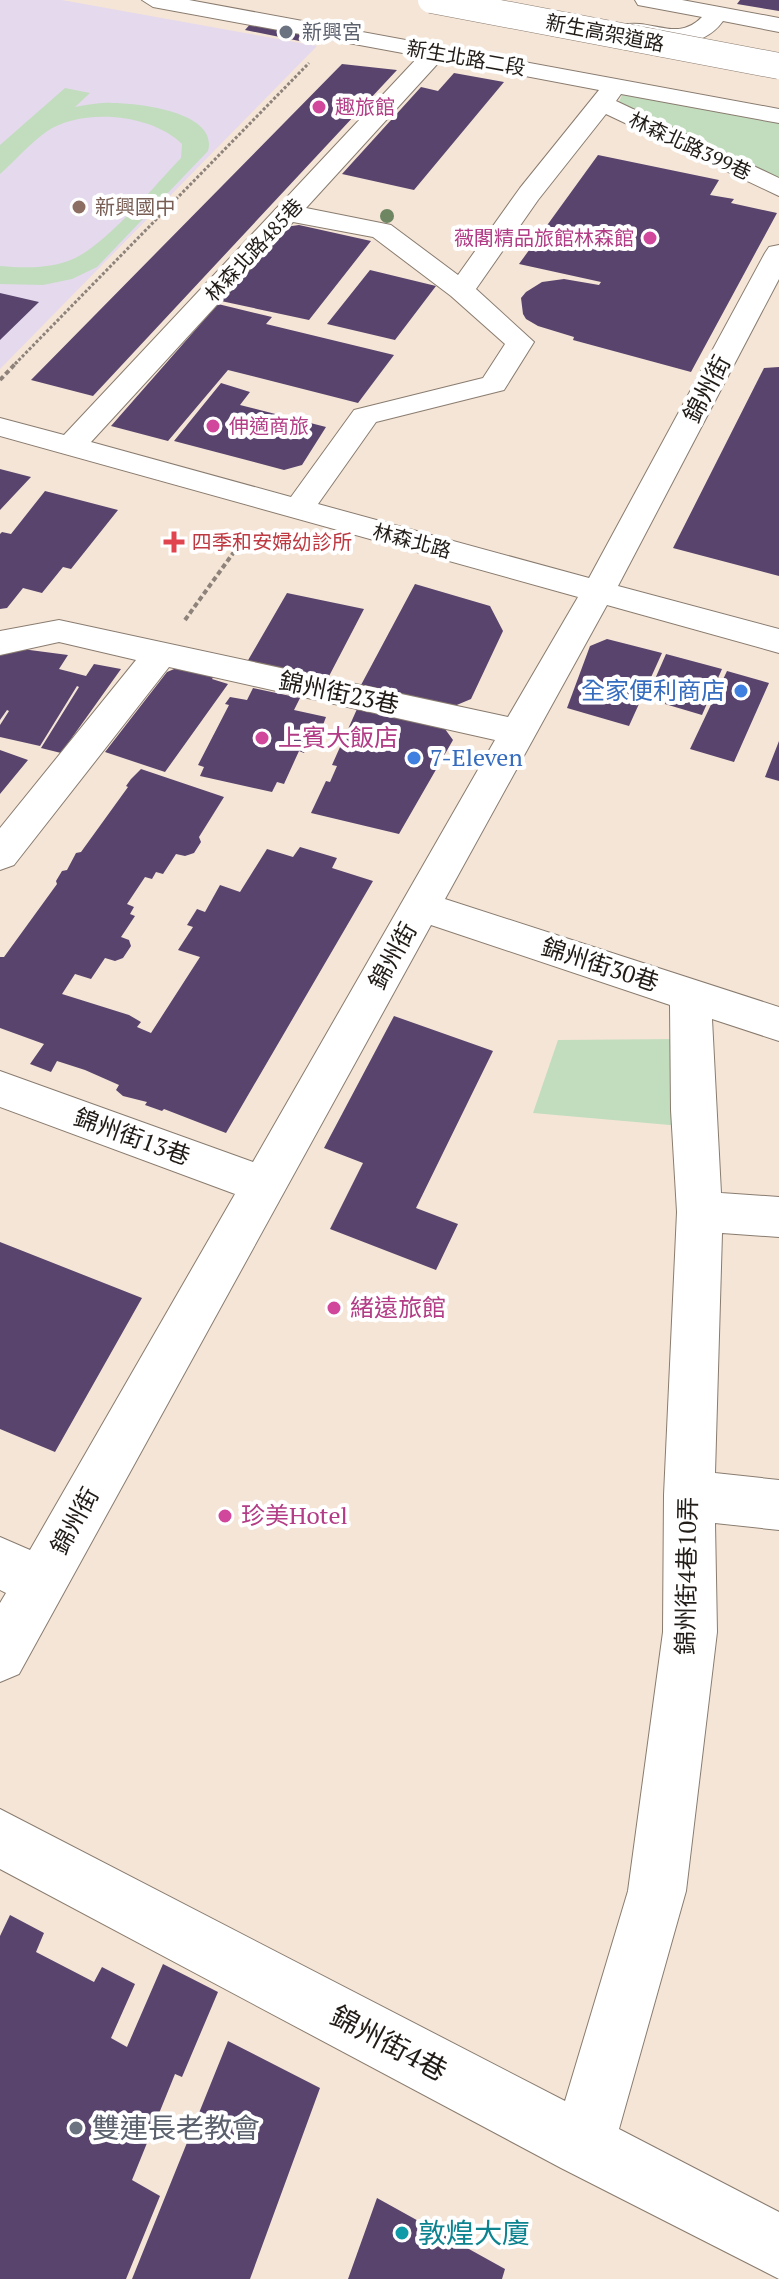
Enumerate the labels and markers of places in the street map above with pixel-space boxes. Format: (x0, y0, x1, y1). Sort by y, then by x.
place label: 新興宮 (302, 18, 362, 45)
marker: 新興宮 (277, 23, 295, 41)
place label: 趣旅館 (335, 93, 395, 120)
marker: 趣旅館 (310, 98, 328, 116)
place label: 新興國中 (95, 193, 175, 220)
marker: 新興國中 (70, 198, 88, 216)
place label: 薇閣精品旅館林森館 (454, 224, 634, 251)
marker: 薇閣精品旅館林森館 (641, 229, 659, 247)
place label: 伸適商旅 (229, 412, 309, 439)
marker: 伸適商旅 (204, 417, 222, 435)
place label: 四季和安婦幼診所 (192, 528, 352, 555)
marker: 四季和安婦幼診所 (163, 531, 185, 553)
place label: 全家便利商店 (581, 674, 725, 706)
marker: 全家便利商店 (732, 682, 750, 700)
place label: 上賓大飯店 (278, 721, 398, 753)
marker: 上賓大飯店 (253, 729, 271, 747)
place label: 7-Eleven (430, 741, 523, 773)
marker: 7-Eleven (405, 749, 423, 767)
place label: 緒遠旅館 (350, 1291, 446, 1323)
marker: 緒遠旅館 (325, 1299, 343, 1317)
place label: 珍美Hotel (241, 1499, 348, 1531)
marker: 珍美Hotel (216, 1507, 234, 1525)
place label: 雙連長老教會 (92, 2109, 260, 2146)
marker: 雙連長老教會 (67, 2119, 85, 2137)
place label: 敦煌大廈 (418, 2214, 530, 2251)
marker: 敦煌大廈 (393, 2224, 411, 2242)

